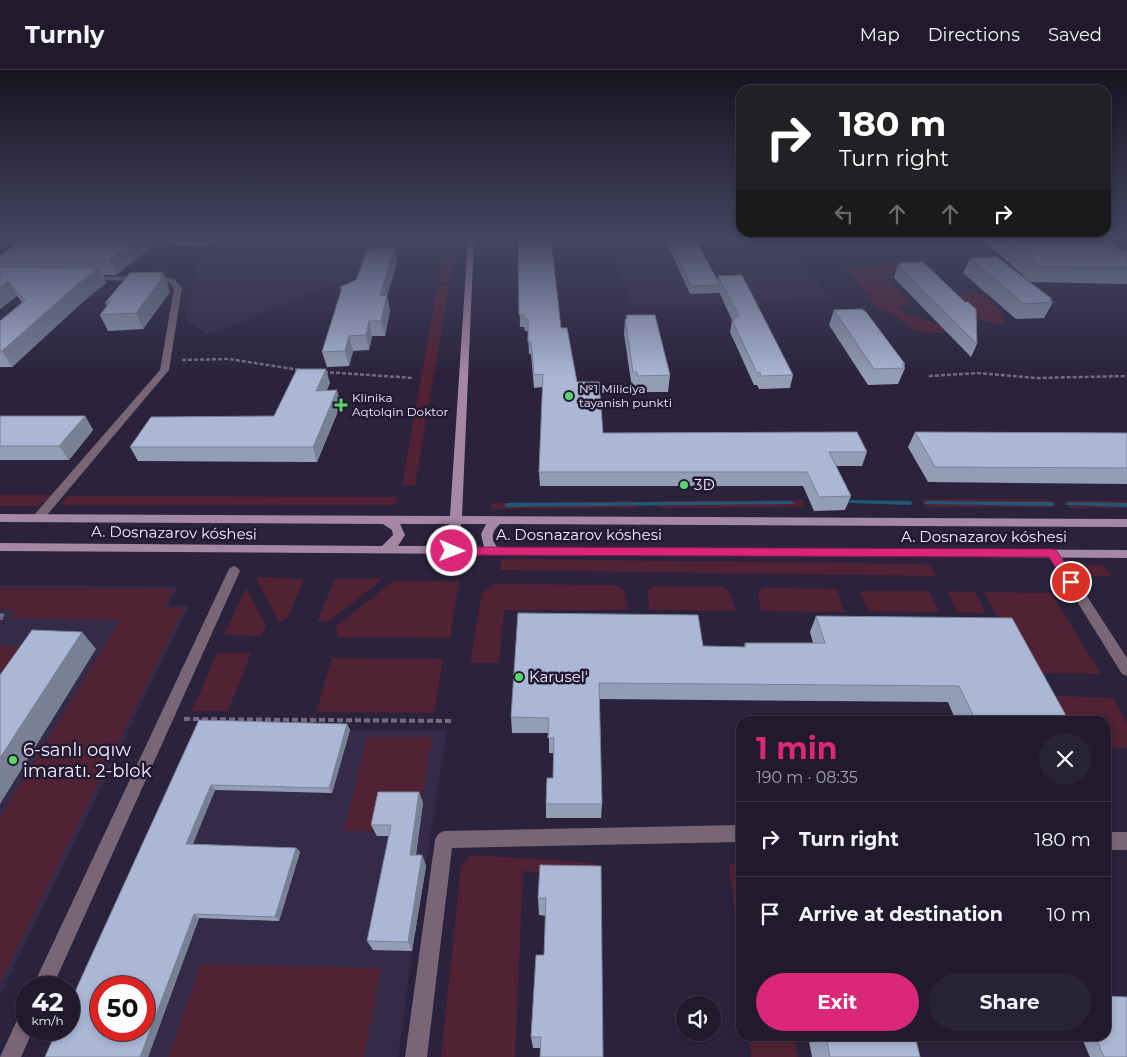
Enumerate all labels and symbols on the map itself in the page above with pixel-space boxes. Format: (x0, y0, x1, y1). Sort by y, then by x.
place label: №1 Miliciya tayanish punkti (579, 381, 672, 410)
place label: Klinika Aqtolqin Doktor (352, 390, 448, 419)
marker: №1 Miliciya tayanish punkti (563, 390, 575, 402)
marker: Klinika Aqtolqin Doktor (334, 398, 348, 412)
place label: 3D (694, 475, 715, 494)
marker: 3D (678, 479, 690, 491)
street label: A. Dosnazarov kóshesi (91, 522, 257, 543)
position arrow (425, 524, 477, 576)
street label: A. Dosnazarov kóshesi (496, 525, 662, 544)
street label: A. Dosnazarov kóshesi (901, 527, 1067, 546)
pin (1050, 561, 1092, 603)
place label: Karusel' (529, 667, 588, 686)
marker: Karusel' (513, 671, 525, 683)
place label: 6-sanlı oqıw imaratı. 2-blok (23, 739, 152, 782)
marker: 6-sanlı oqıw imaratı. 2-blok (7, 754, 19, 766)
speed limit sign: 50 (90, 976, 155, 1041)

